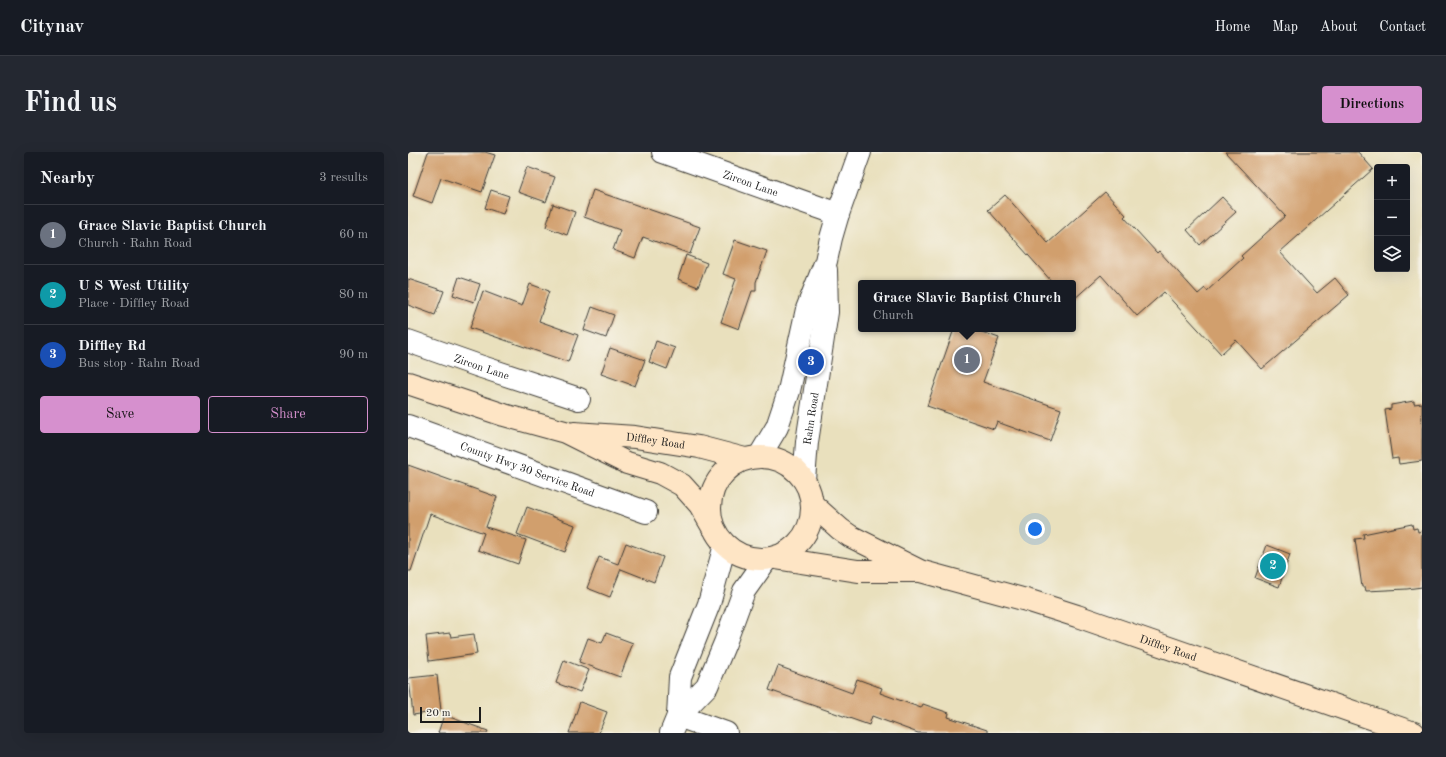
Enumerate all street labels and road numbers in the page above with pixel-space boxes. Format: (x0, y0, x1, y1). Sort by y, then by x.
street label: Zircon Lane (721, 170, 779, 199)
street label: Zircon Lane (452, 354, 510, 383)
street label: Rahn Road (803, 391, 822, 446)
street label: Diffley Road (626, 432, 686, 452)
street label: County Hwy 30 Service Road (458, 441, 596, 500)
street label: Diffley Road (1138, 634, 1198, 664)

